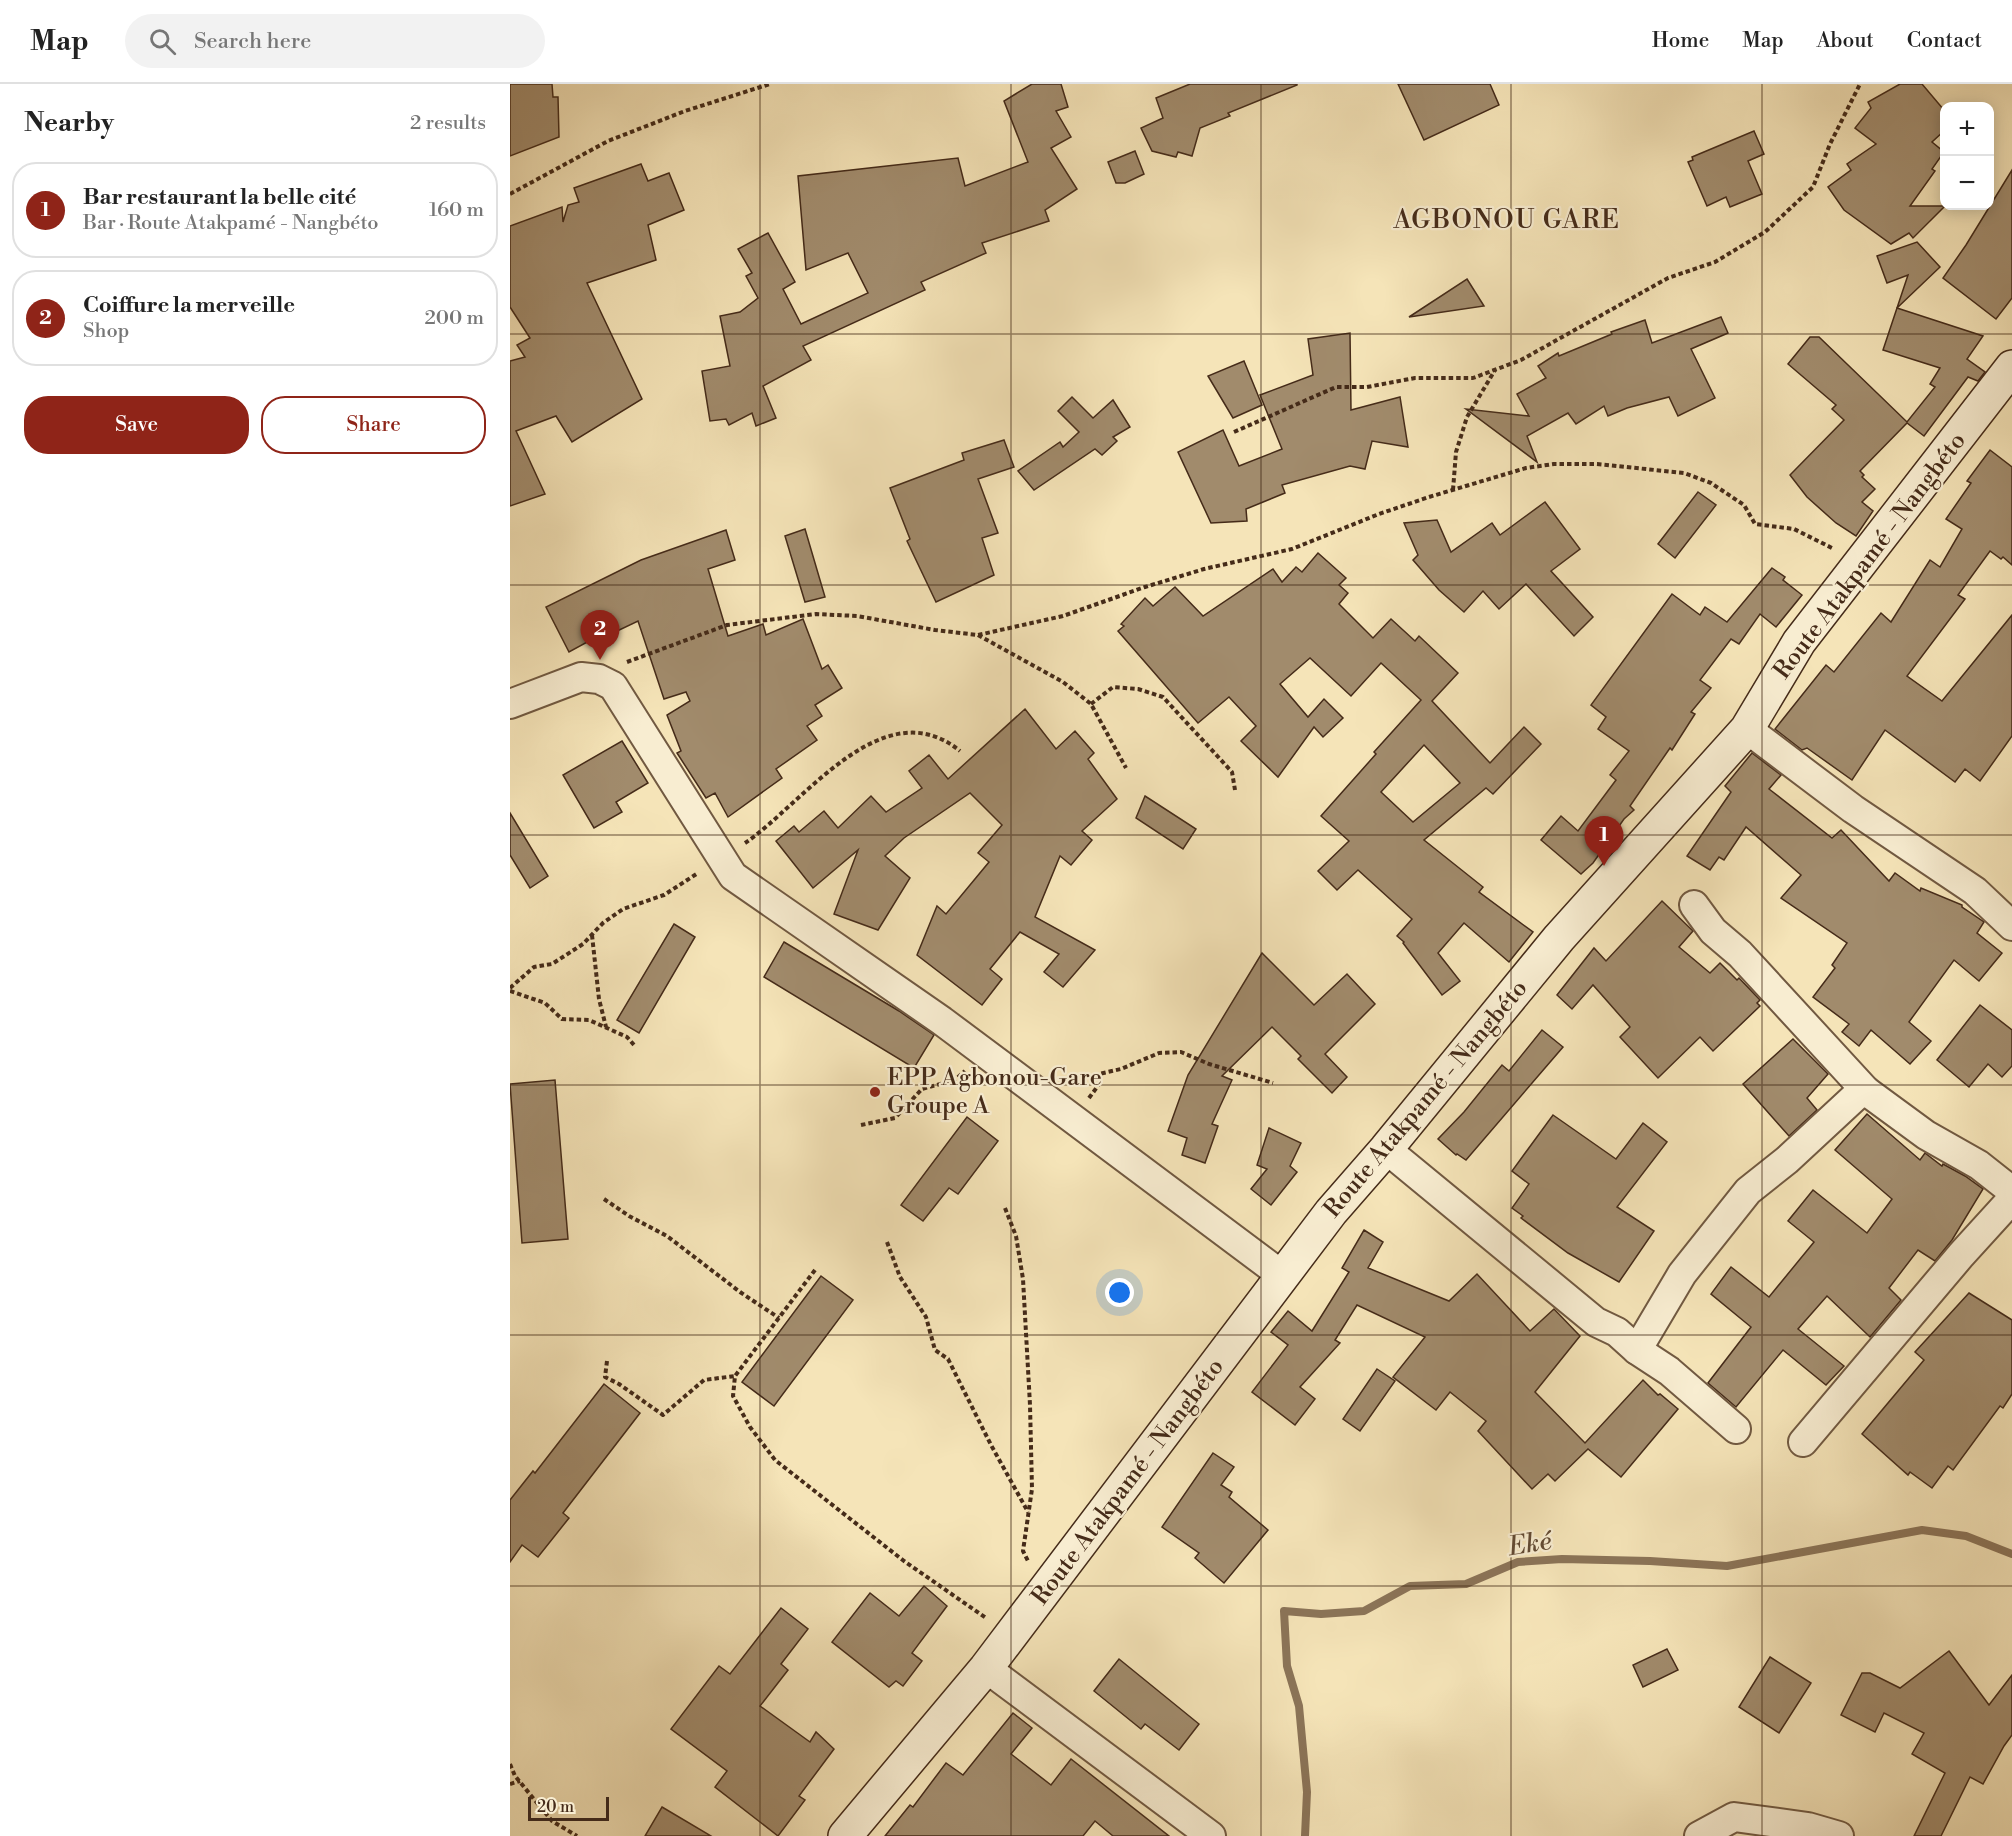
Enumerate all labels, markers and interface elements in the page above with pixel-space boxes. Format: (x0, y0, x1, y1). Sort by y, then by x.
search box (125, 14, 545, 68)
text: Map (30, 24, 89, 59)
icon: search (146, 25, 179, 58)
text: Search here (194, 28, 311, 55)
text: Home (1652, 28, 1709, 54)
text: Map (1742, 28, 1784, 54)
text: About (1817, 28, 1874, 54)
text: Contact (1907, 28, 1982, 54)
map controls (1940, 102, 1994, 210)
button: + (1940, 102, 1994, 156)
text: Nearby (24, 107, 114, 139)
text: 2 results (410, 111, 486, 136)
button: − (1940, 156, 1994, 210)
text: Bar restaurant la belle cité (83, 184, 356, 211)
text: 1 (41, 198, 50, 223)
text: 160 m (429, 198, 484, 223)
district label: AGBONOU GARE (1392, 204, 1621, 236)
text: Bar · Route Atakpamé - Nangbéto (83, 211, 378, 236)
text: Coiffure la merveille (83, 292, 295, 319)
text: 2 (39, 306, 52, 331)
text: 200 m (424, 306, 484, 331)
text: Shop (83, 319, 129, 344)
button: Save (24, 396, 249, 454)
button: Share (261, 396, 486, 454)
street label: Route Atakpamé - Nangbéto (1767, 427, 1973, 685)
pin: 2 (580, 610, 620, 660)
pin: 1 (1584, 816, 1624, 866)
street label: Route Atakpamé - Nangbéto (1318, 974, 1534, 1224)
place label: EPP Agbonou-Gare Groupe A (887, 1063, 1102, 1121)
marker: EPP Agbonou-Gare Groupe A (868, 1085, 882, 1099)
your location (1105, 1278, 1134, 1307)
street label: Route Atakpamé - Nangbéto (1025, 1353, 1231, 1611)
water label: Eké (1505, 1525, 1556, 1563)
scale bar (528, 1794, 609, 1822)
text: 20 m (537, 1797, 574, 1817)

